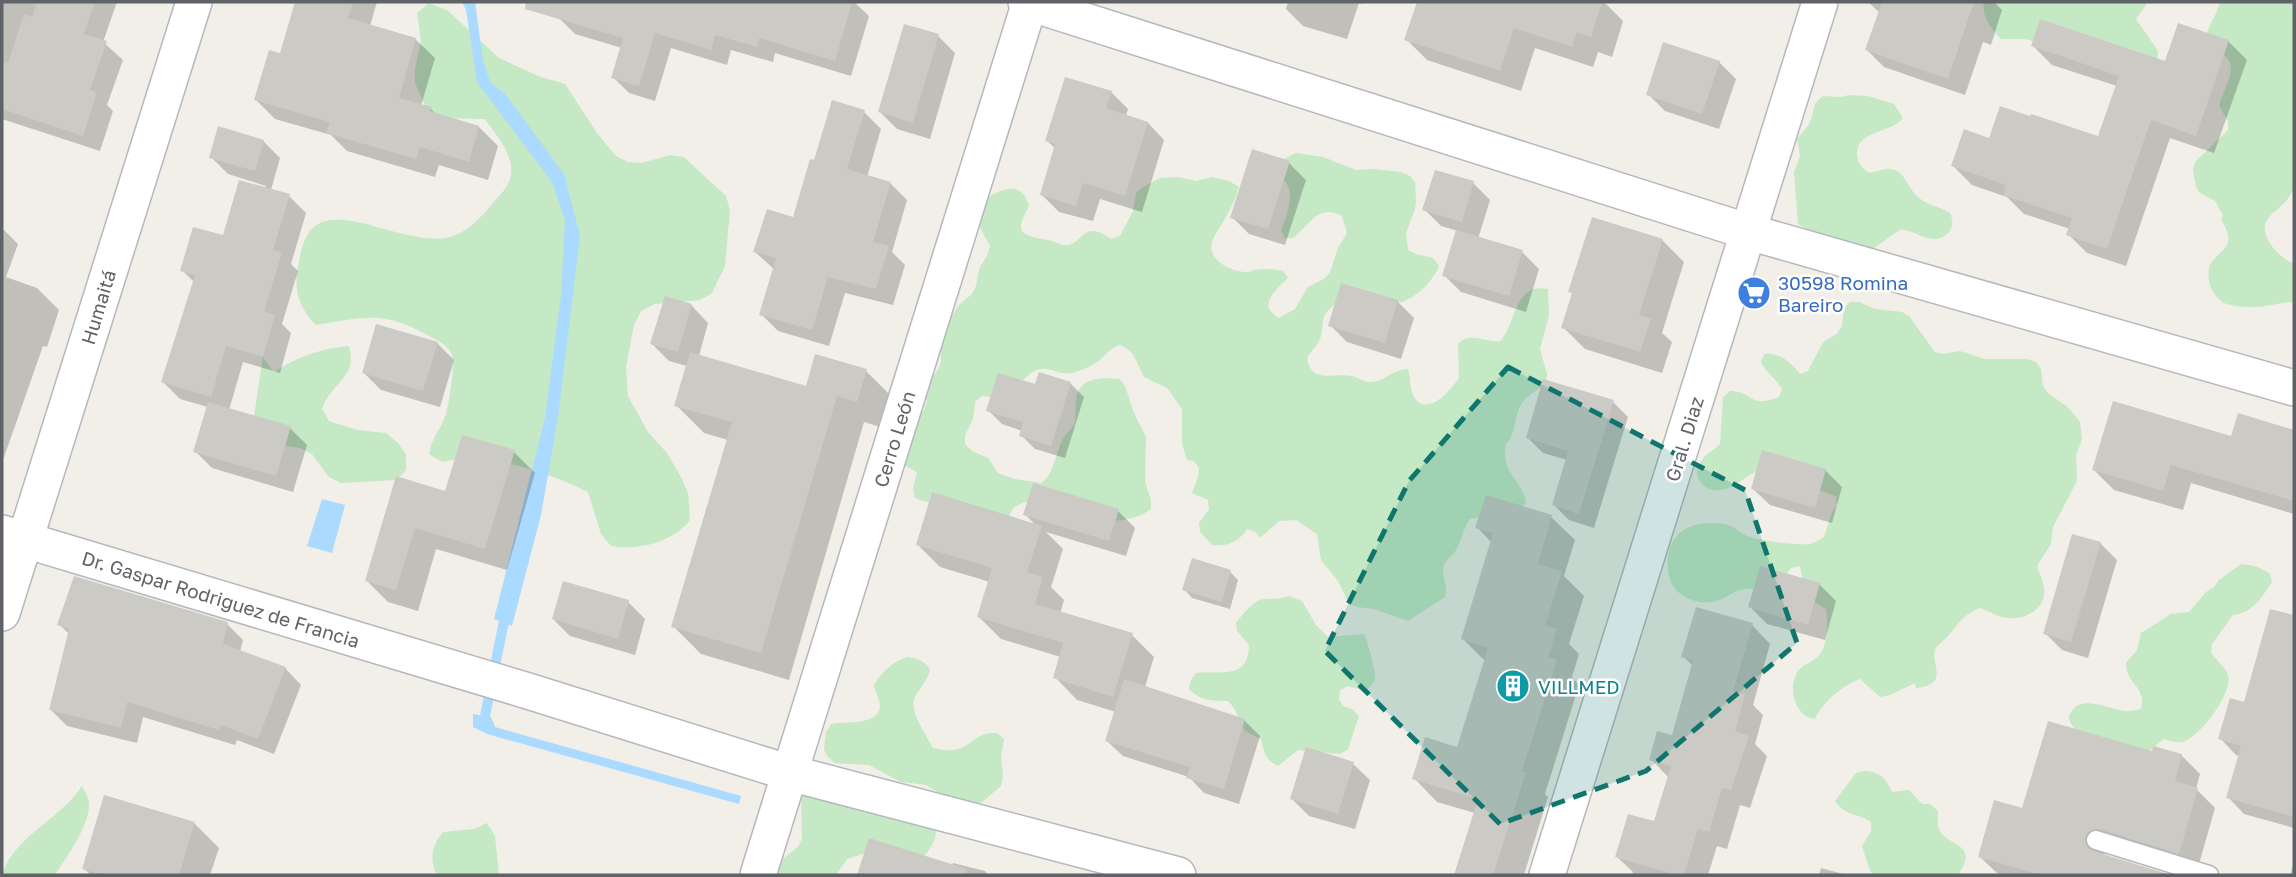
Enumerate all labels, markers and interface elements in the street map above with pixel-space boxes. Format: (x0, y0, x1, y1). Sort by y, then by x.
street label: Humaitá (76, 267, 120, 347)
place label: 30598 Romina Bareiro (1778, 271, 1908, 316)
supermarket icon: 30598 Romina Bareiro (1735, 274, 1773, 312)
street label: Cerro León (868, 388, 920, 490)
street label: Gral. Diaz (1660, 394, 1708, 484)
street label: Dr. Gaspar Rodriguez de Francia (79, 546, 363, 652)
building icon: VILLMED (1494, 667, 1532, 705)
place label: VILLMED (1538, 675, 1620, 698)

